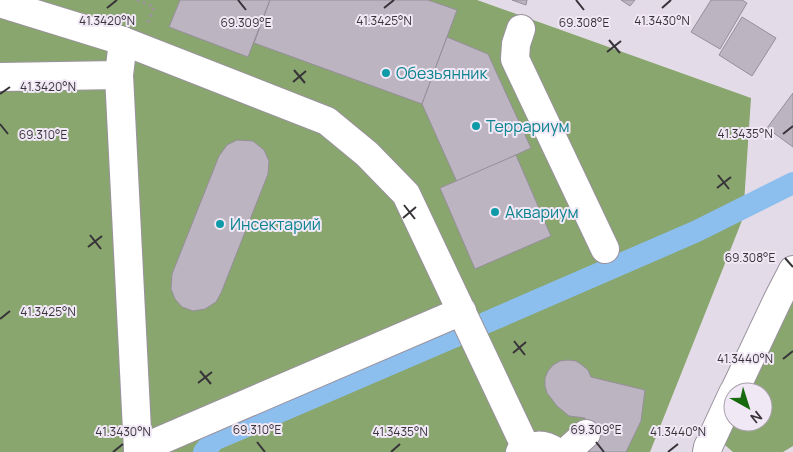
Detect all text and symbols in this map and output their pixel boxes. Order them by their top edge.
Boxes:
text: 41.3420°N [79,12,135,29]
text: 41.3425°N [356,12,412,29]
text: 41.3430°N [634,12,690,29]
text: 69.309°E [220,14,272,31]
text: 69.308°E [559,14,610,31]
place label: Обезьянник [396,62,488,84]
marker: Обезьянник [380,67,392,79]
text: 41.3420°N [20,78,76,95]
place label: Террариум [486,115,570,137]
marker: Террариум [470,120,482,132]
text: 41.3435°N [717,125,773,142]
text: 69.310°E [19,126,67,143]
place label: Аквариум [505,201,579,223]
marker: Аквариум [489,206,501,218]
place label: Инсектарий [230,213,321,235]
marker: Инсектарий [214,218,226,230]
text: 69.308°E [725,249,776,266]
text: 41.3425°N [20,303,76,320]
text: 41.3440°N [717,350,773,367]
north arrow [723,382,773,432]
text: N [747,407,766,428]
text: 69.310°E [233,421,281,438]
text: 69.309°E [570,421,622,438]
text: 41.3430°N [95,423,151,440]
text: 41.3435°N [372,423,428,440]
text: 41.3440°N [650,423,706,440]

